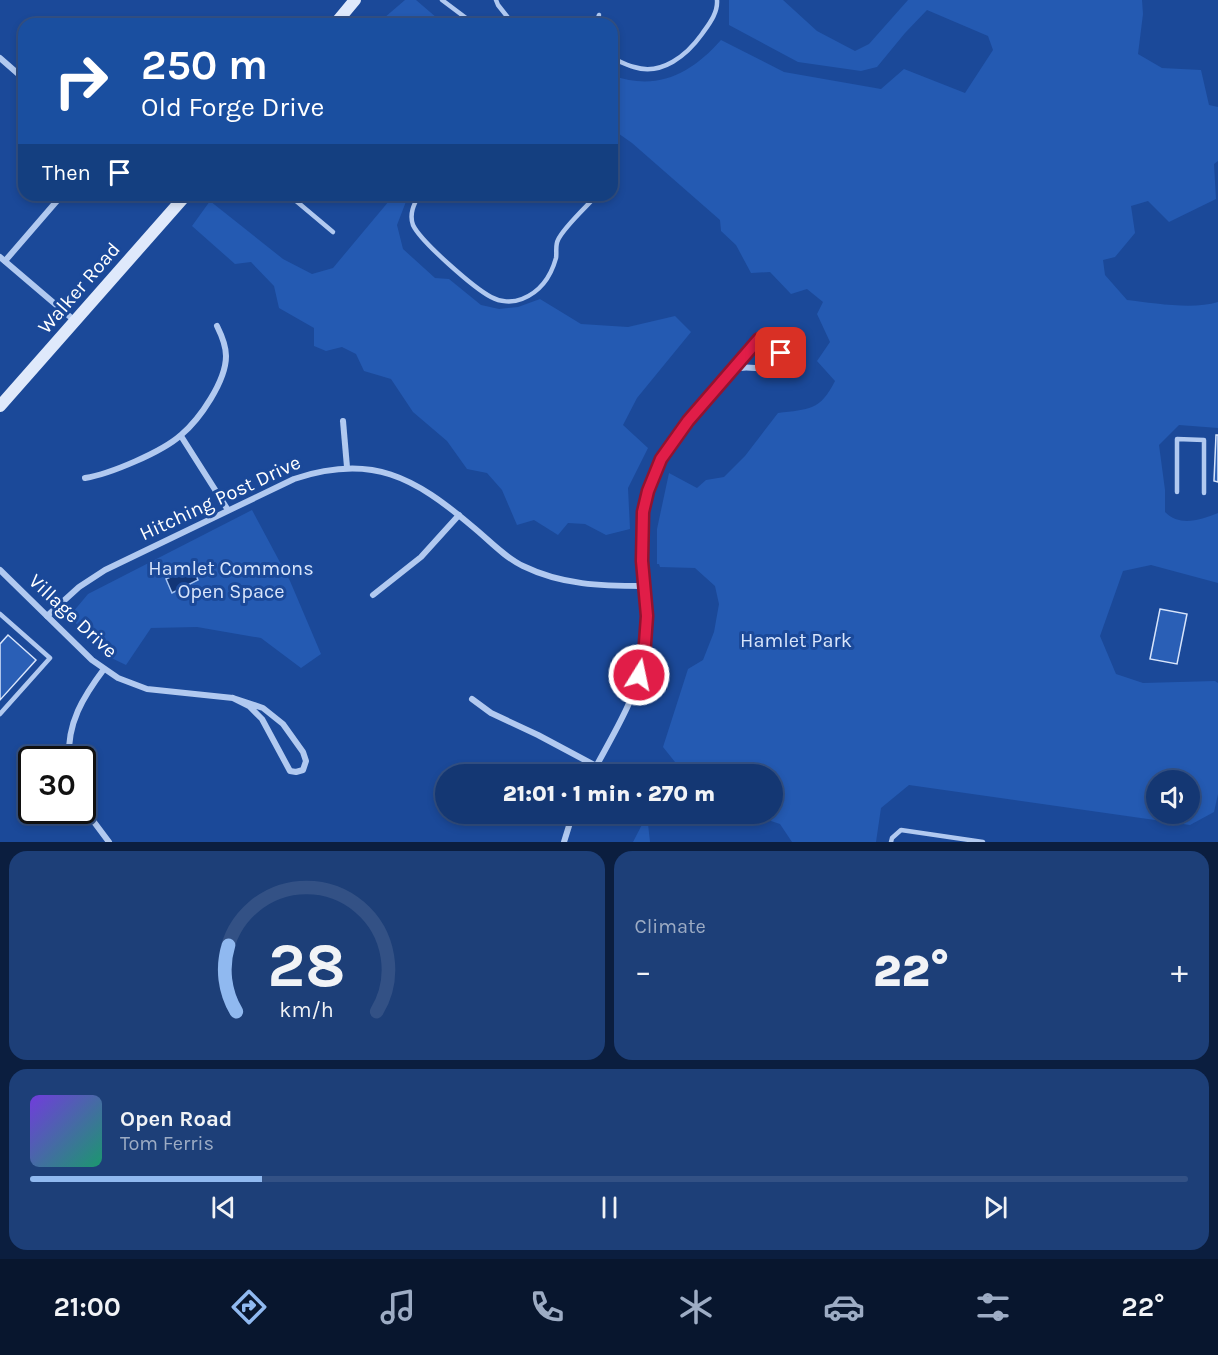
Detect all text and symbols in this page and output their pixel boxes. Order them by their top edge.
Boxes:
text: 250 m [141,40,268,90]
icon: right [42,42,120,120]
text: Old Forge Drive [141,91,324,123]
icon: arrive [103,156,136,189]
text: Then [42,160,91,186]
street label: Walker Road [33,238,125,338]
pin [755,327,806,378]
icon: arrive [764,336,797,369]
street label: Hitching Post Drive [136,451,304,545]
park label: Hamlet Commons Open Space [148,557,314,603]
street label: Village Drive [24,569,122,663]
park label: Hamlet Park [740,629,852,652]
position arrow [607,643,671,707]
speed limit sign: 30 [18,746,96,824]
map controls [1146,770,1200,824]
button: sound [1146,770,1200,824]
text: 21:01 · 1 min · 270 m [503,781,715,807]
text: Climate [635,915,706,938]
text: 28 [268,929,346,1002]
text: 22° [873,945,950,997]
text: − [635,952,652,990]
text: + [1171,952,1188,990]
text: km/h [280,998,334,1023]
text: Open Road [120,1106,232,1132]
text: Tom Ferris [120,1132,214,1155]
icon: previous [207,1191,240,1224]
icon: pause [593,1191,626,1224]
icon: next [979,1191,1012,1224]
icon: directions [228,1286,270,1328]
icon: music [377,1286,419,1328]
icon: phone [526,1286,568,1328]
icon: climate [675,1286,717,1328]
icon: car [823,1286,865,1328]
icon: filters [972,1286,1014,1328]
text: 21:00 [53,1291,121,1323]
text: 22° [1121,1291,1164,1323]

